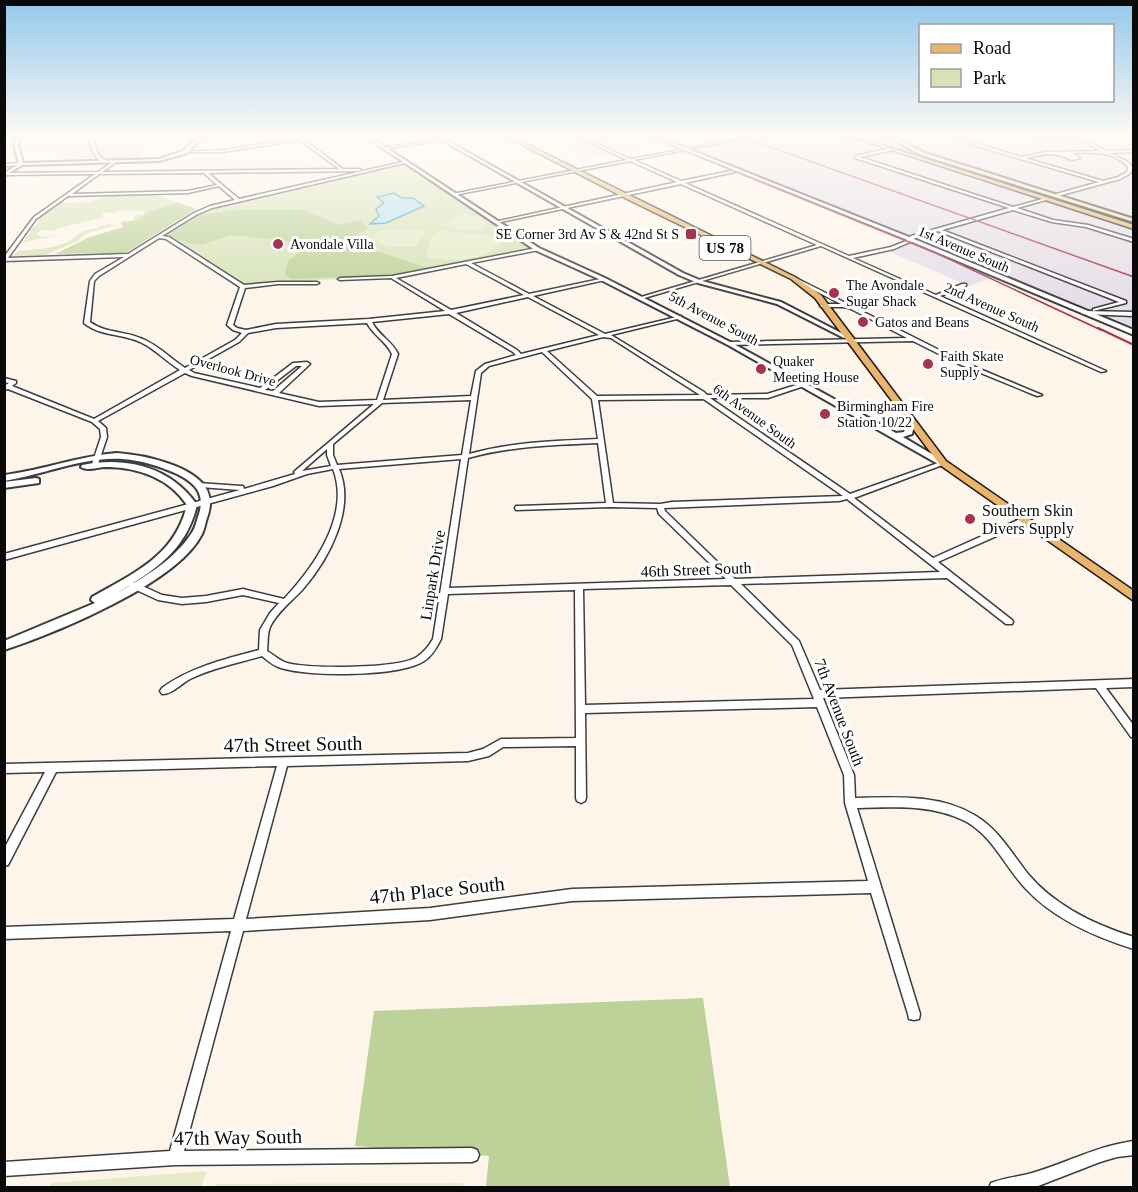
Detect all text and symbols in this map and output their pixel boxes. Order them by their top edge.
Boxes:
legend [919,24,1114,102]
text: Road [973,38,1011,58]
text: Park [973,68,1006,88]
street label: 1st Avenue South [916,223,1012,275]
place label: SE Corner 3rd Av S & 42nd St S [496,227,679,242]
marker: SE Corner 3rd Av S & 42nd St S [684,227,698,241]
road number: US 78 [700,236,750,260]
marker: Avondale Villa [271,237,285,251]
place label: Avondale Villa [290,237,375,252]
place label: The Avondale Sugar Shack [846,278,924,309]
street label: 2nd Avenue South [942,280,1042,335]
marker: The Avondale Sugar Shack [827,286,841,300]
street label: 5th Avenue South [666,289,761,348]
marker: Gatos and Beans [856,315,870,329]
place label: Gatos and Beans [875,315,969,330]
place label: Faith Skate Supply [940,349,1003,380]
street label: Overlook Drive [188,352,277,389]
place label: Quaker Meeting House [773,354,859,385]
marker: Faith Skate Supply [921,357,935,371]
marker: Quaker Meeting House [754,362,768,376]
street label: 6th Avenue South [710,381,799,452]
place label: Birmingham Fire Station 10/22 [837,399,934,430]
marker: Birmingham Fire Station 10/22 [818,407,832,421]
place label: Southern Skin Divers Supply [982,502,1074,538]
marker: Southern Skin Divers Supply [963,512,977,526]
street label: Linpark Drive [417,529,449,622]
street label: 46th Street South [640,559,752,580]
street label: 7th Avenue South [811,656,868,768]
street label: 47th Street South [223,732,363,756]
street label: 47th Place South [368,872,506,908]
street label: 47th Way South [174,1125,302,1150]

